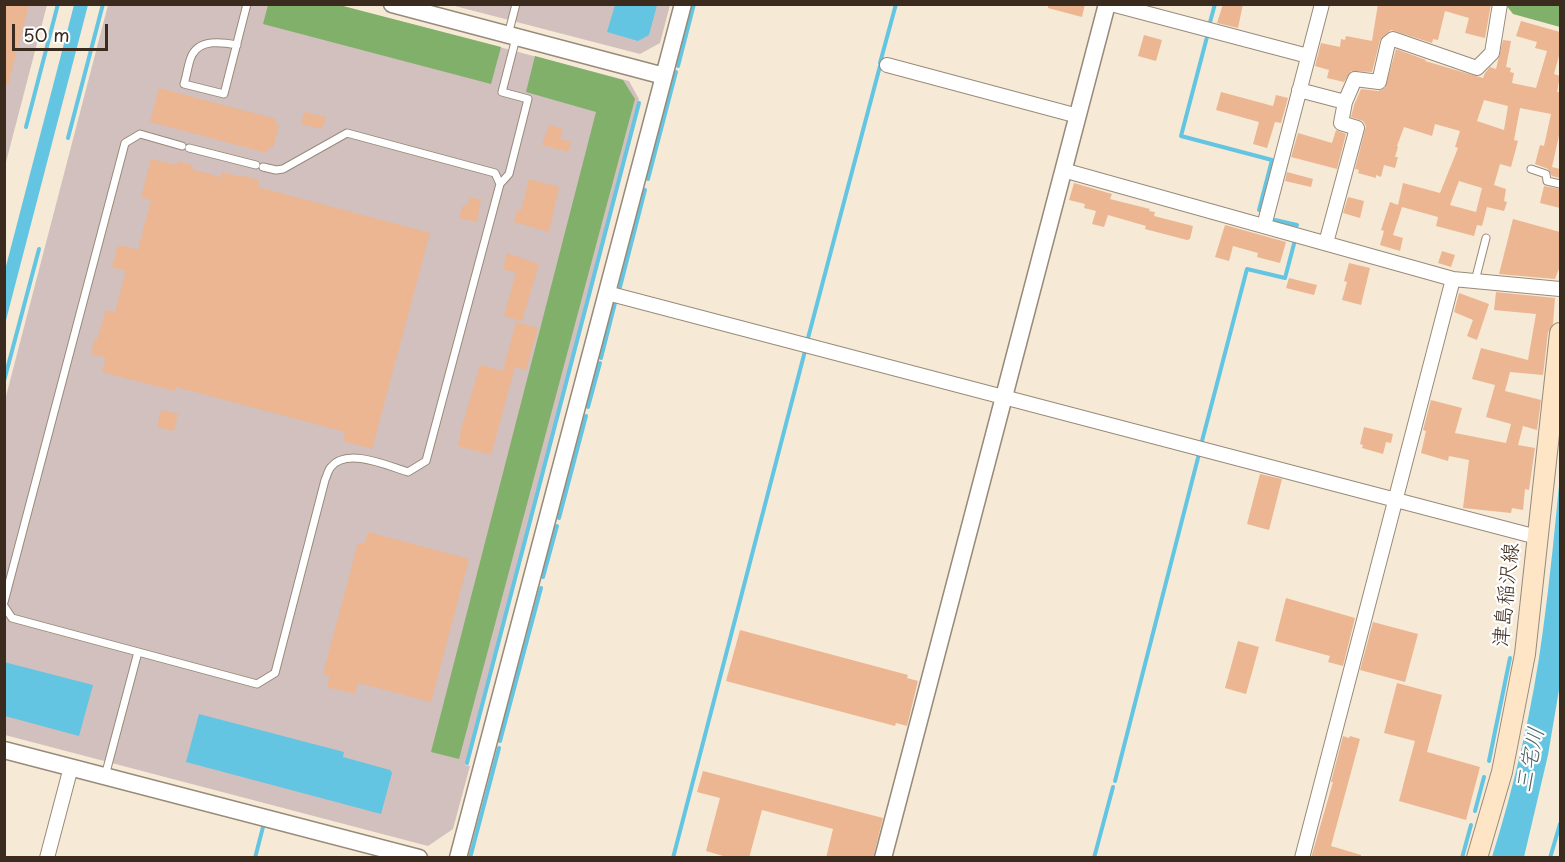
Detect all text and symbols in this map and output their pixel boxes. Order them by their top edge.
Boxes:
scale bar [15,12,111,50]
text: 50 m [23,21,70,48]
street label: 津島稲沢線 [1489,541,1525,649]
water label: 三宅川 [1511,725,1551,795]

